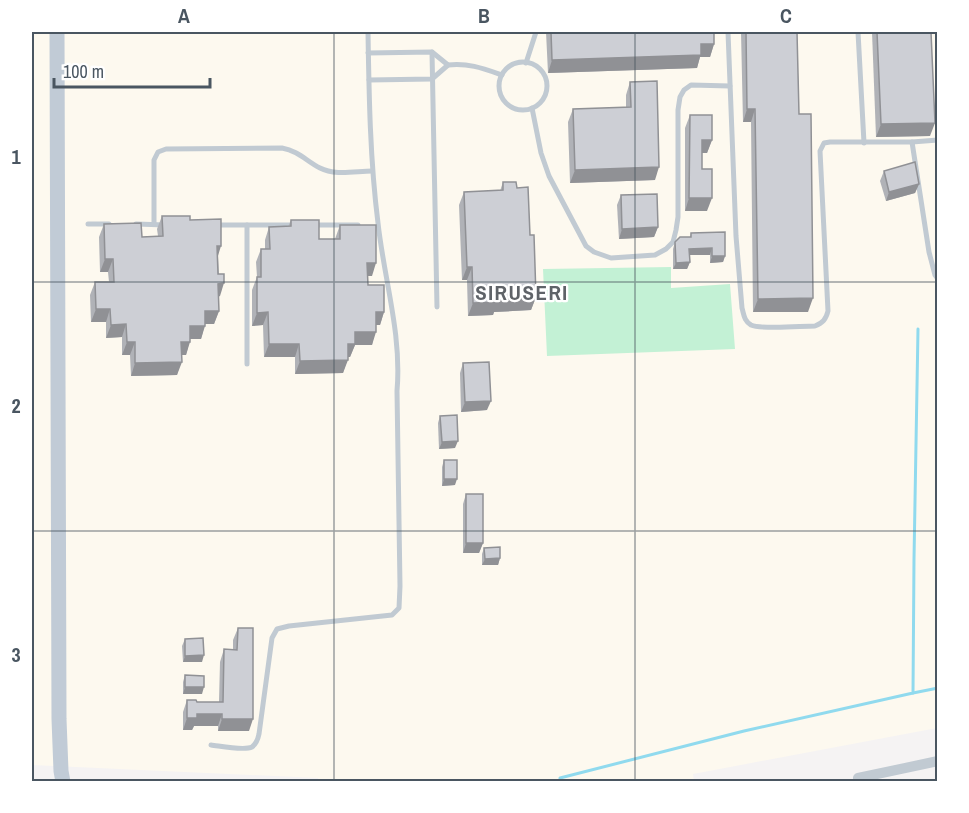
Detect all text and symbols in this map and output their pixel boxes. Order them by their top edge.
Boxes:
text: A [178,2,190,29]
text: B [478,2,490,29]
text: C [780,2,792,29]
scale bar [54,51,210,89]
text: 100 m [63,59,104,84]
text: 1 [11,143,21,170]
district label: SIRUSERI [475,278,569,307]
text: 2 [11,392,21,419]
text: 3 [11,641,21,668]

